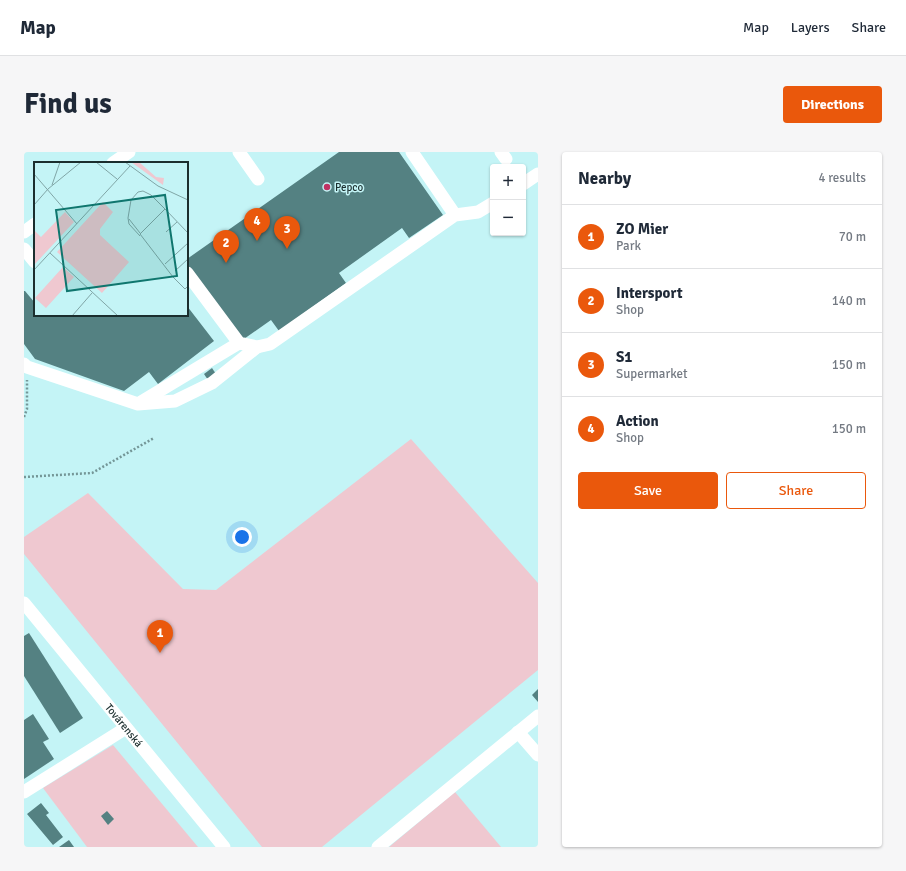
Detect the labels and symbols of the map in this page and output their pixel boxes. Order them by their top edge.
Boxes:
inset map [34,162,188,316]
place label: Pepco [335,181,363,194]
marker: Pepco [322,182,332,192]
pin: 4 [244,208,270,241]
pin: 3 [274,216,300,249]
pin: 2 [213,230,239,263]
your location [232,527,252,547]
pin: 1 [147,620,173,653]
street label: Továrenská [103,701,146,750]

